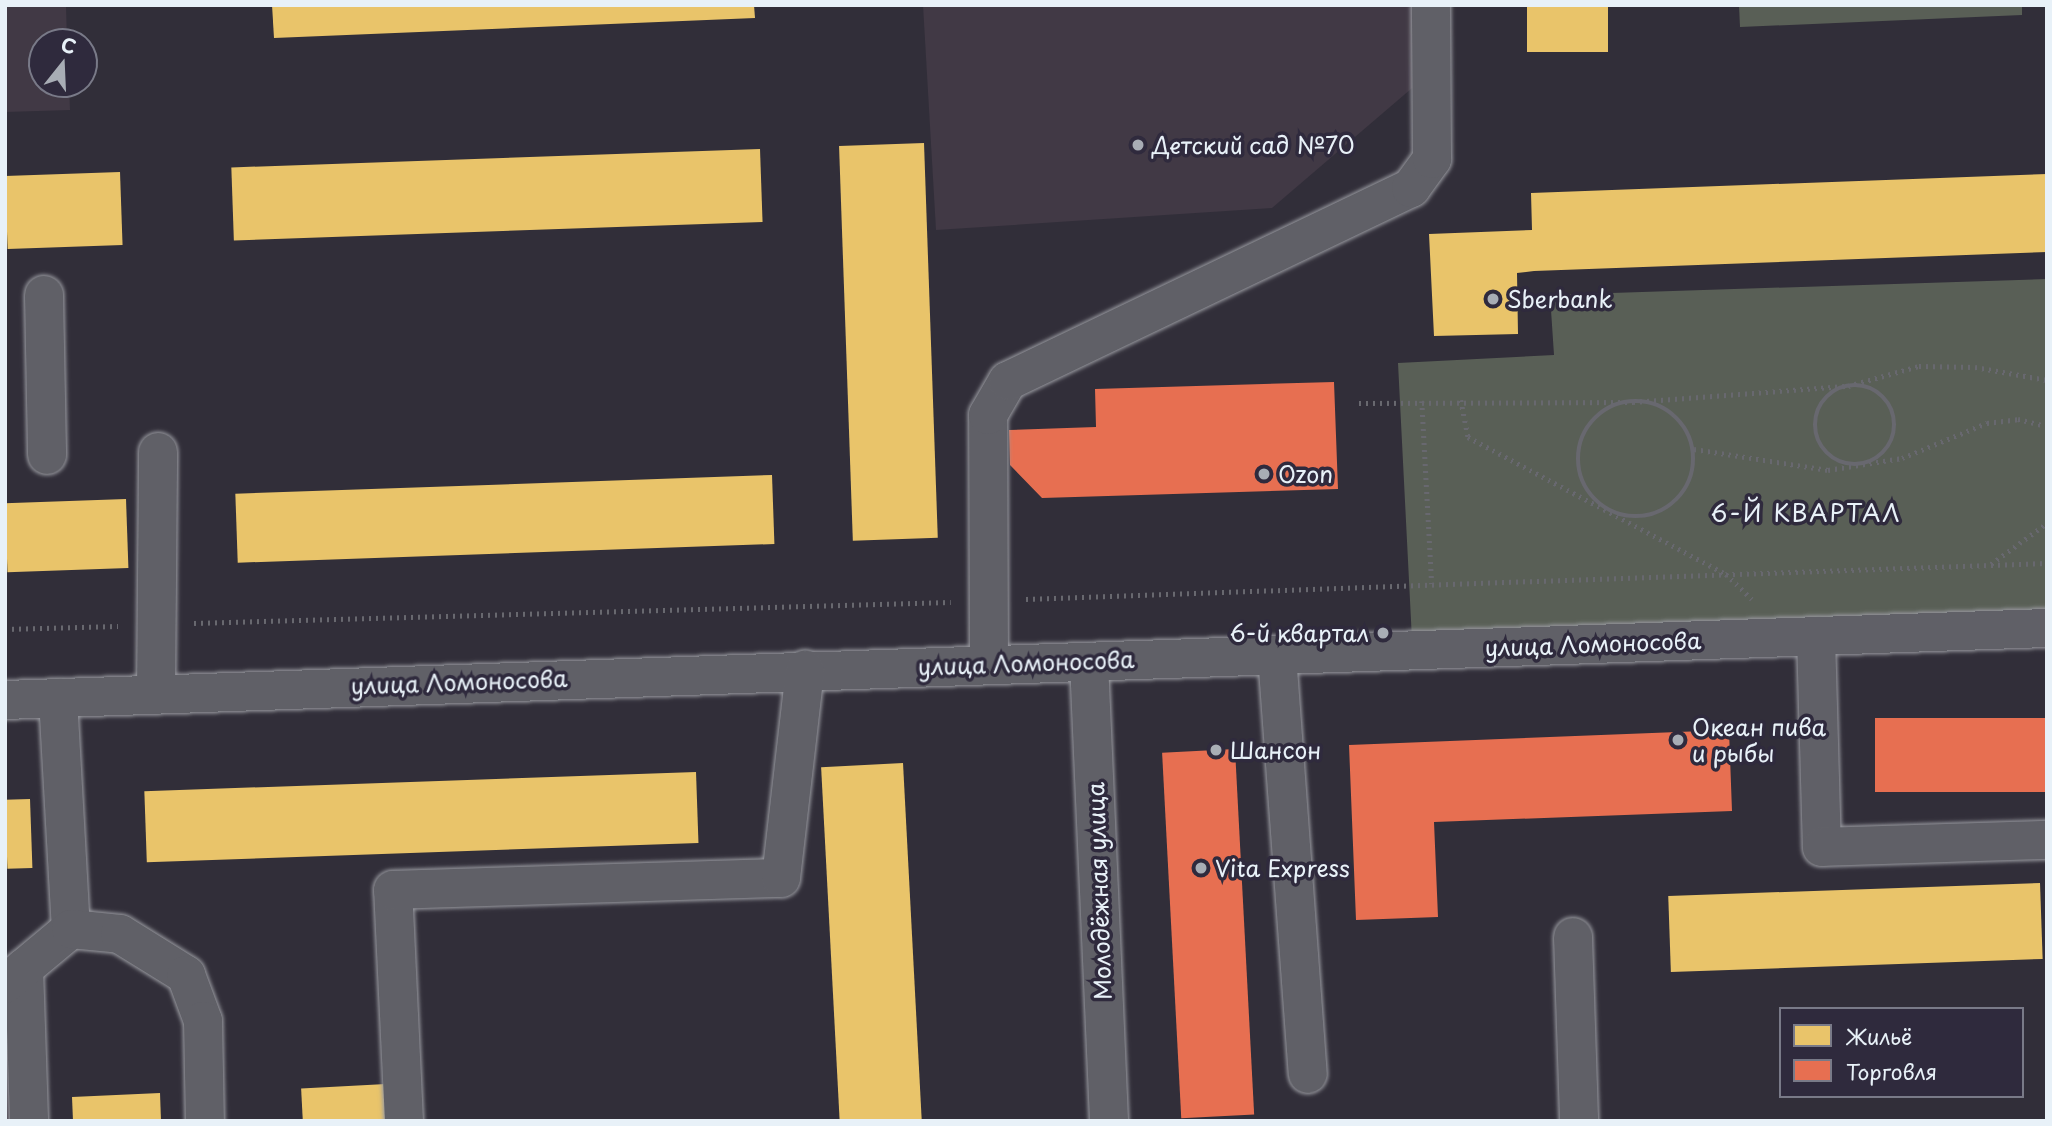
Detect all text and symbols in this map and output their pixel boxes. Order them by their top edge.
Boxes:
north arrow [28,28,98,98]
text: С [58,29,80,60]
place label: Детский сад №70 [1152,131,1356,159]
marker: Детский сад №70 [1130,137,1146,153]
place label: Sberbank [1507,285,1612,313]
marker: Sberbank [1485,291,1501,307]
place label: Ozon [1278,460,1333,488]
marker: Ozon [1256,466,1272,482]
district label: 6-Й КВАРТАЛ [1711,499,1901,527]
place label: 6-й квартал [1229,619,1369,647]
marker: 6-й квартал [1375,625,1391,641]
street label: улица Ломоносова [1484,626,1702,662]
street label: улица Ломоносова [917,645,1135,681]
street label: улица Ломоносова [350,664,568,700]
place label: Океан пива и рыбы [1692,713,1826,767]
marker: Океан пива и рыбы [1670,732,1686,748]
place label: Шансон [1230,736,1321,764]
marker: Шансон [1208,742,1224,758]
street label: Молодёжная улица [1081,781,1117,1001]
place label: Vita Express [1215,854,1352,882]
marker: Vita Express [1193,860,1209,876]
legend [1779,1007,2024,1098]
text: Жильё [1846,1020,1912,1052]
text: Торговля [1846,1055,1937,1087]

